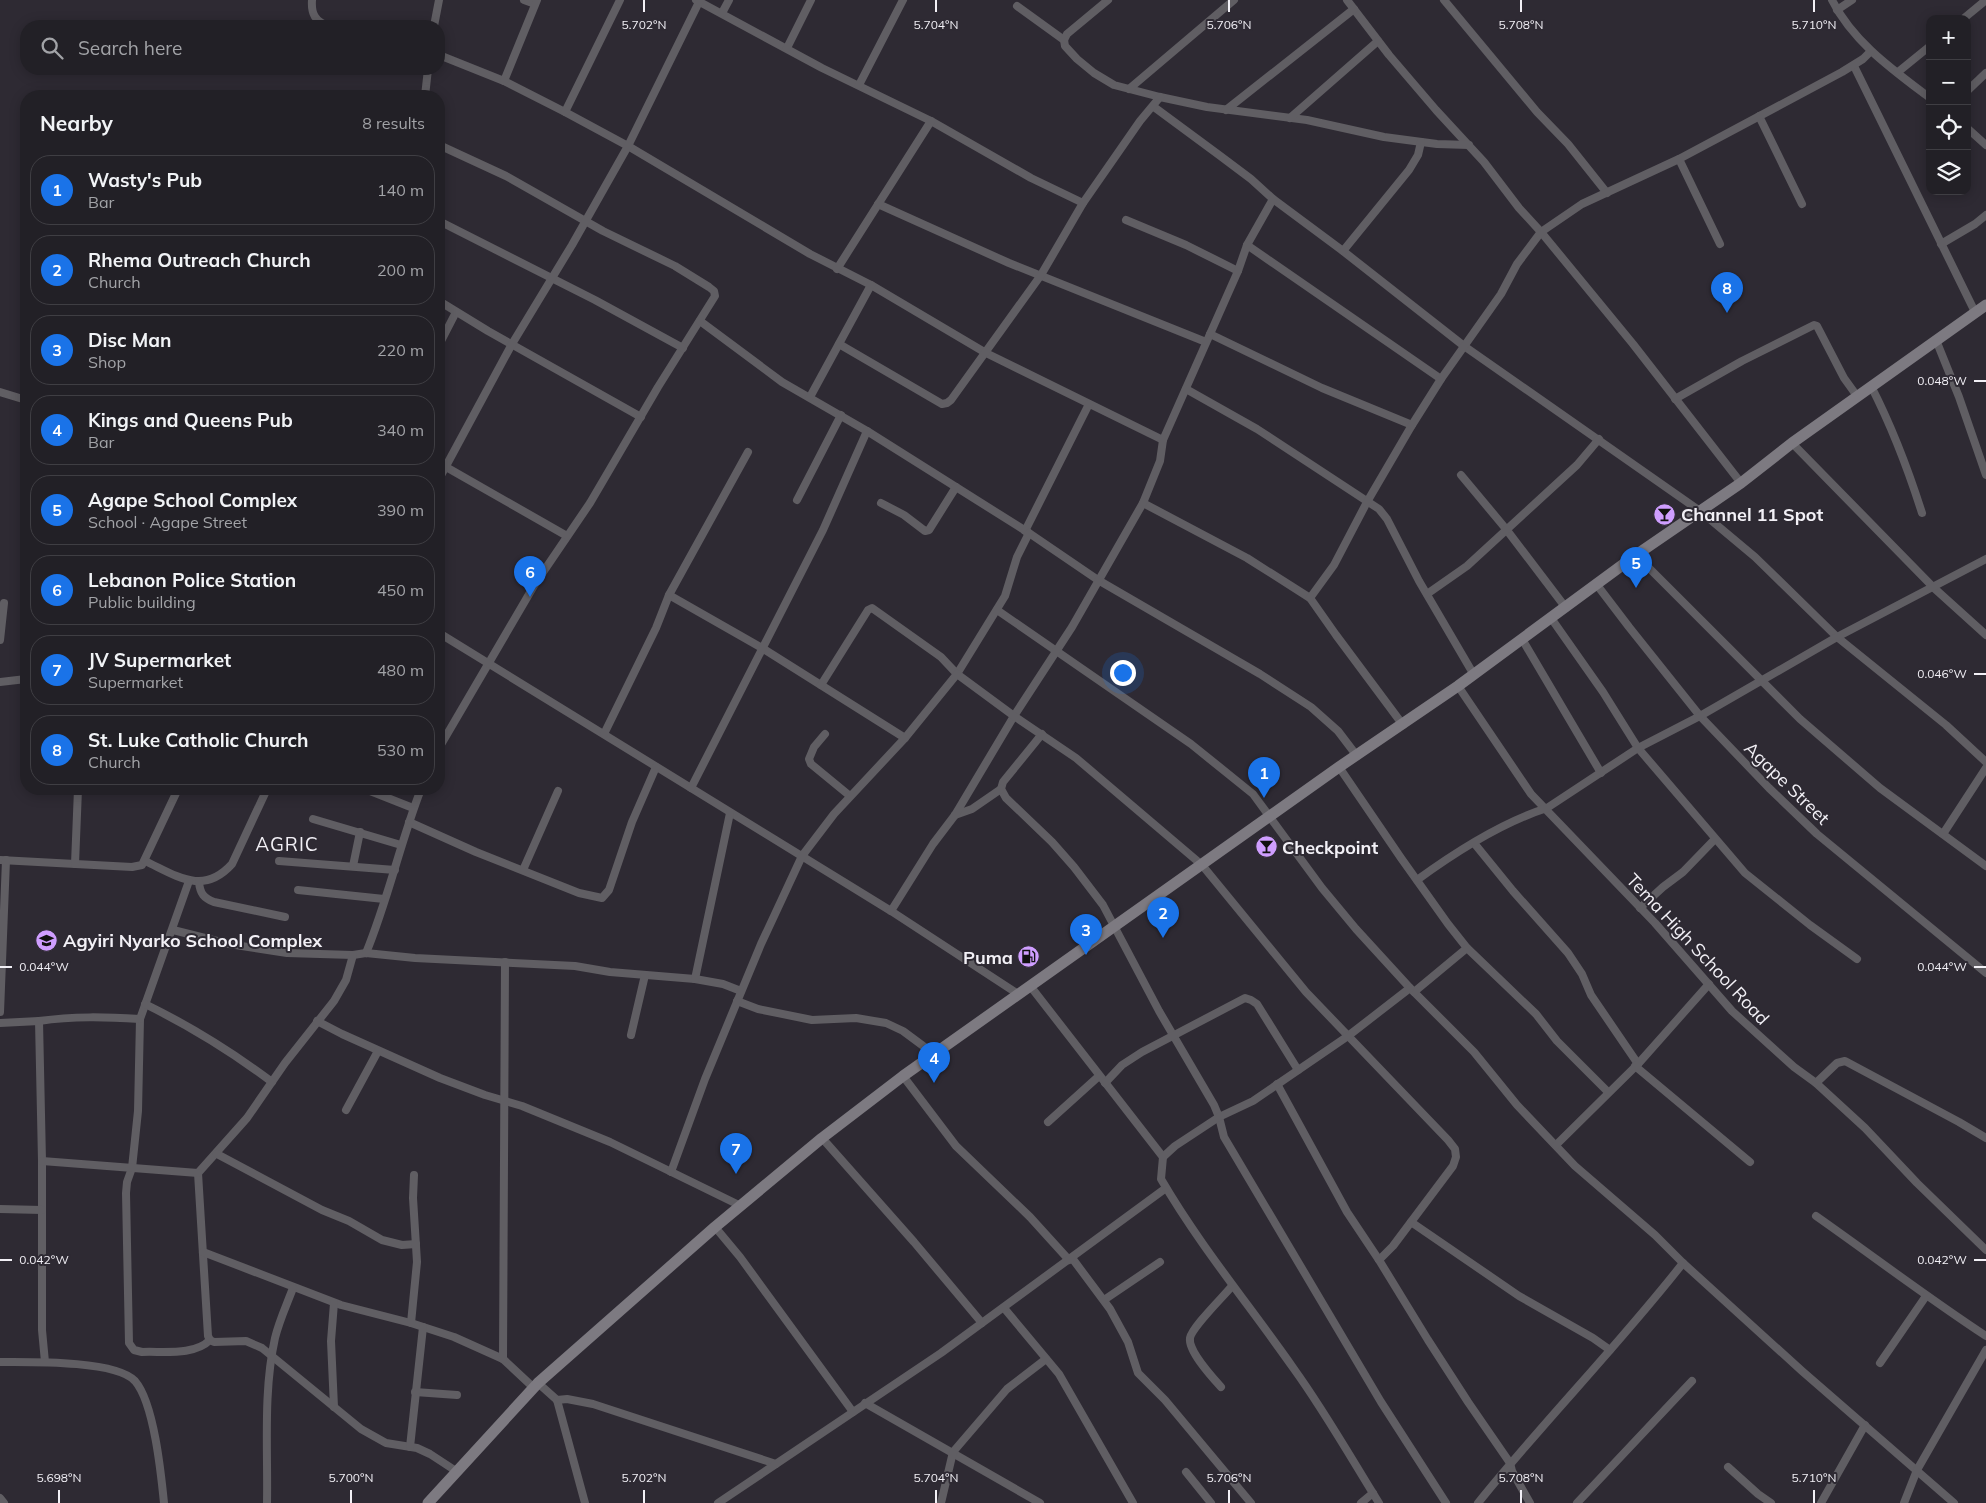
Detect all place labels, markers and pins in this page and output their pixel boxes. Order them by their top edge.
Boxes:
pin: 8 [1711,272,1743,313]
bar icon: Channel 11 Spot [1653,502,1677,526]
place label: Channel 11 Spot [1681,503,1823,526]
pin: 5 [1620,547,1652,588]
pin: 6 [514,556,546,597]
pin: 1 [1248,757,1280,798]
bar icon: Checkpoint [1254,835,1278,859]
place label: Checkpoint [1282,836,1378,859]
pin: 2 [1147,897,1179,938]
pin: 3 [1070,914,1102,955]
school or university icon: Agyiri Nyarko School Complex [35,928,59,952]
place label: Agyiri Nyarko School Complex [63,929,323,952]
fuel station icon: Puma [1017,945,1041,969]
place label: Puma [963,946,1013,969]
pin: 4 [918,1042,950,1083]
pin: 7 [720,1133,752,1174]

